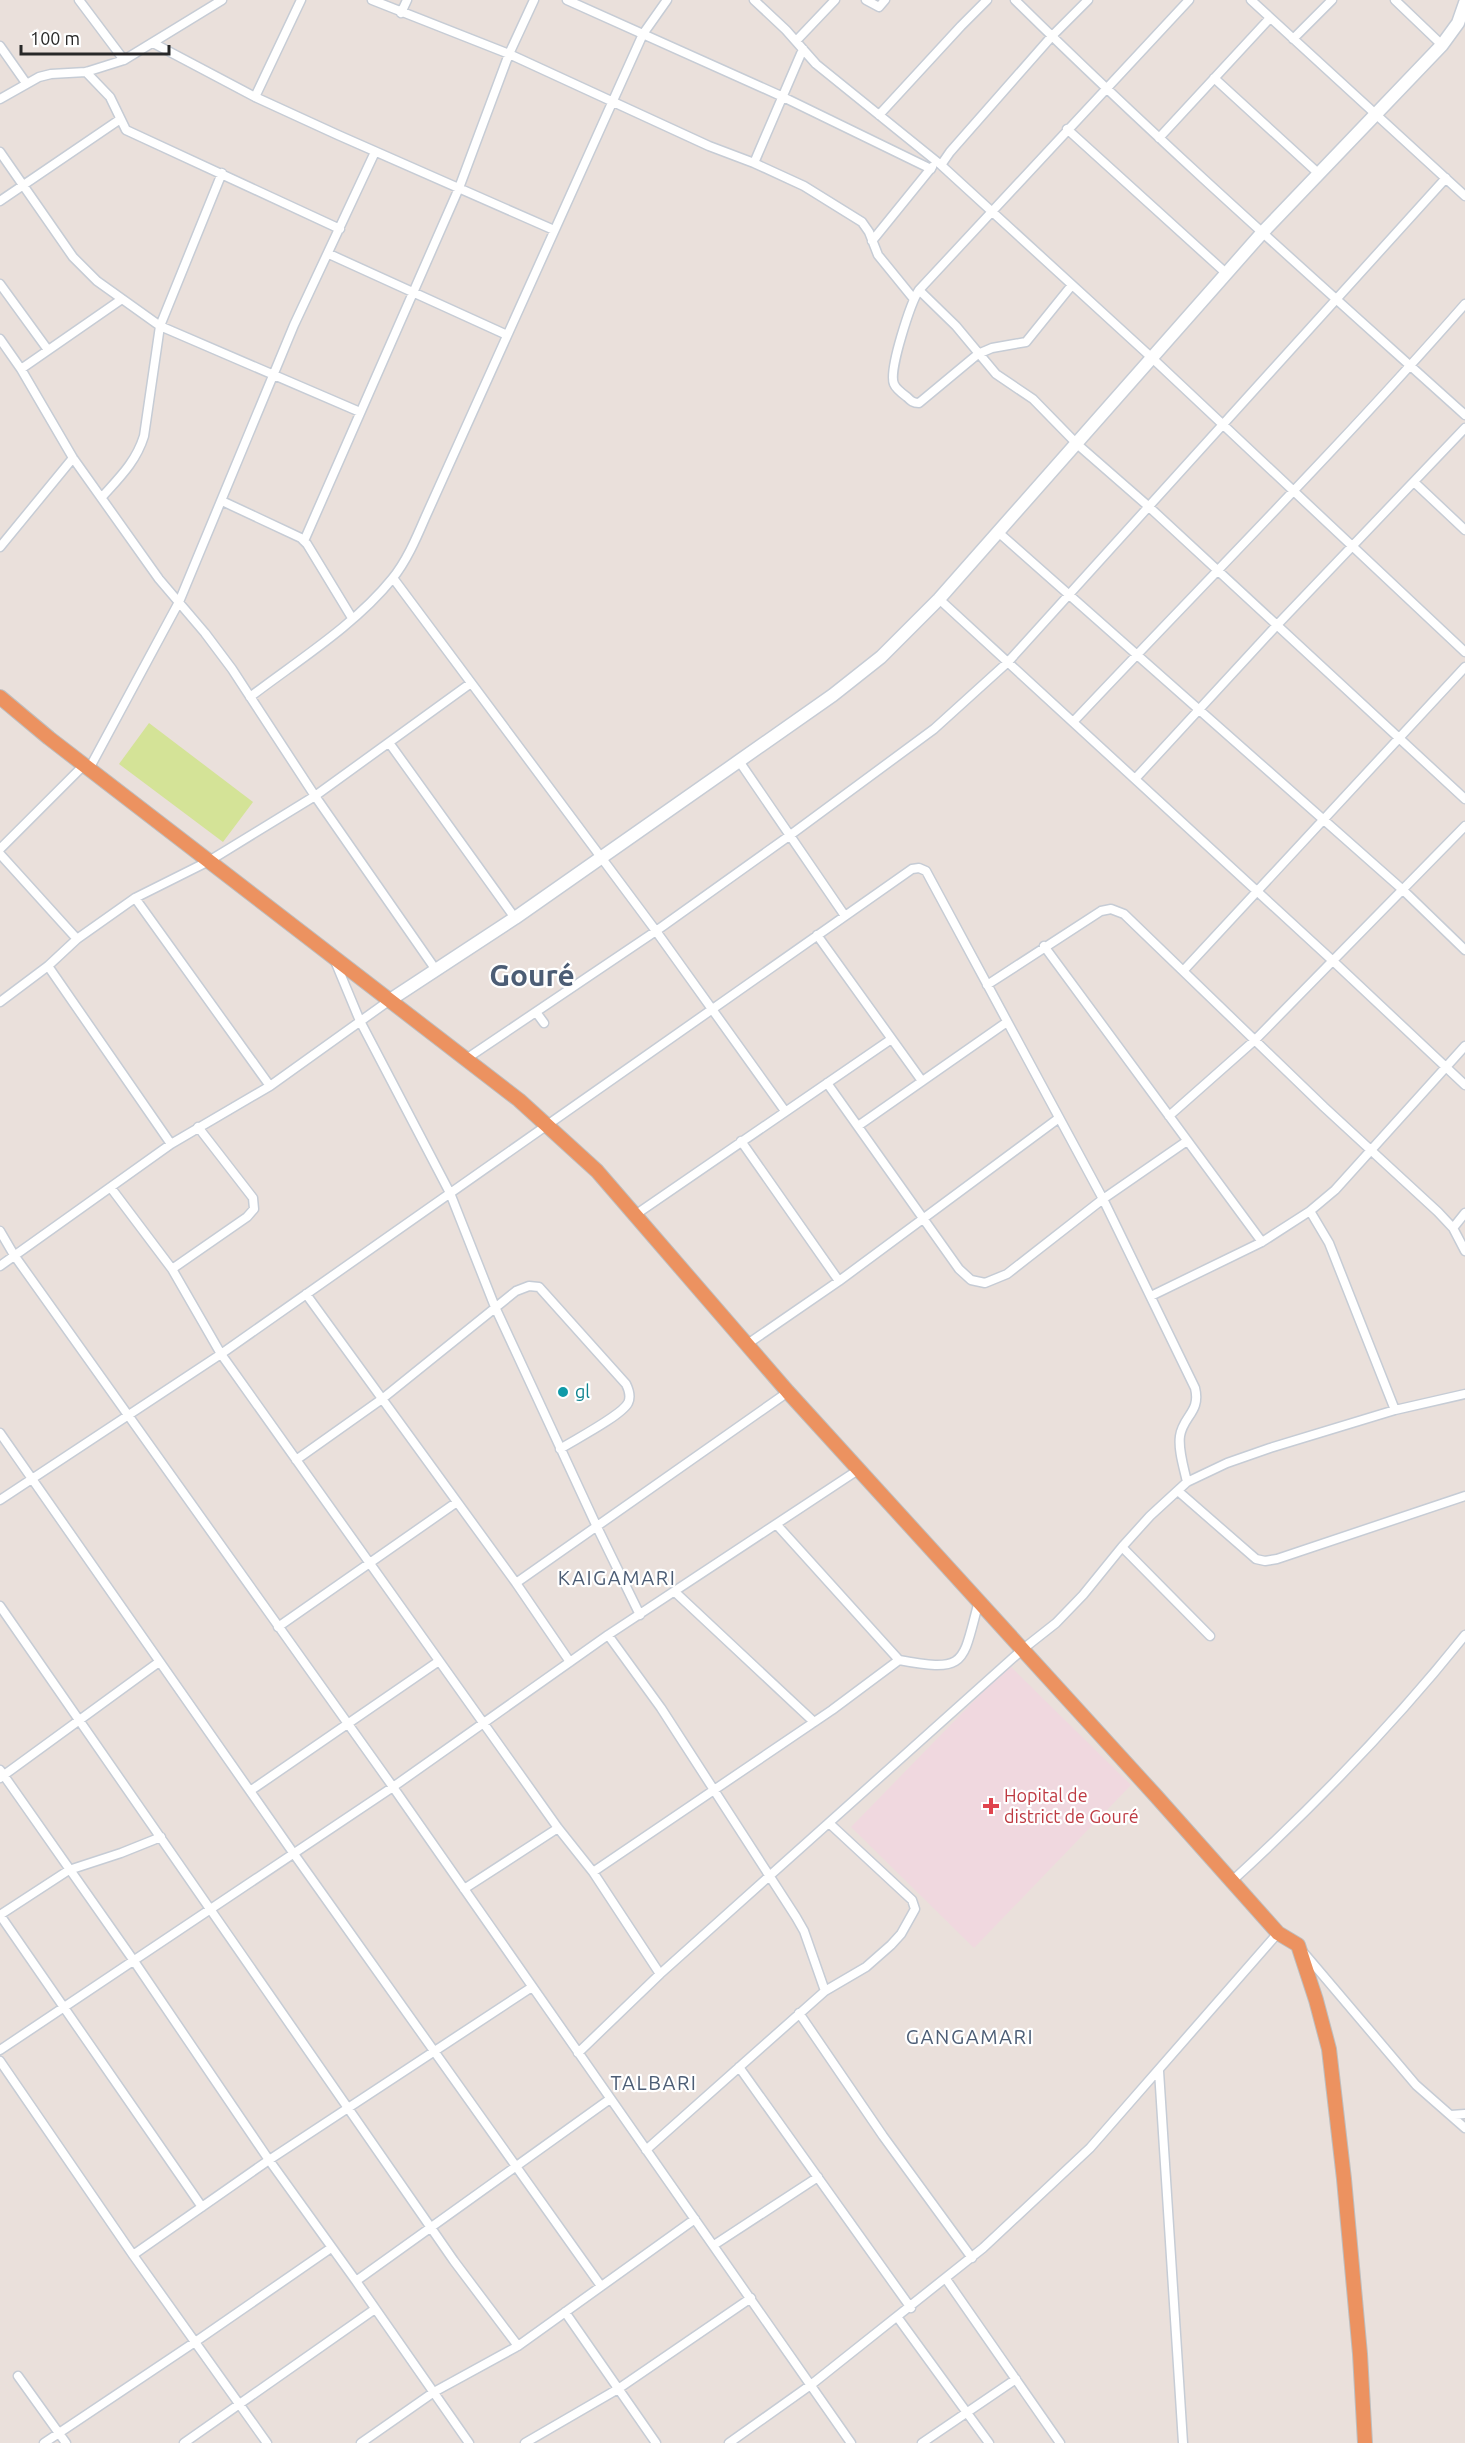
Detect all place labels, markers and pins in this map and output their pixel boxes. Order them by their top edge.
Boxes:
place label: gl [575,1381,590,1401]
marker: gl [556,1385,570,1399]
place label: Hopital de district de Gouré [1004,1785,1139,1826]
marker: Hopital de district de Gouré [982,1797,1000,1815]

